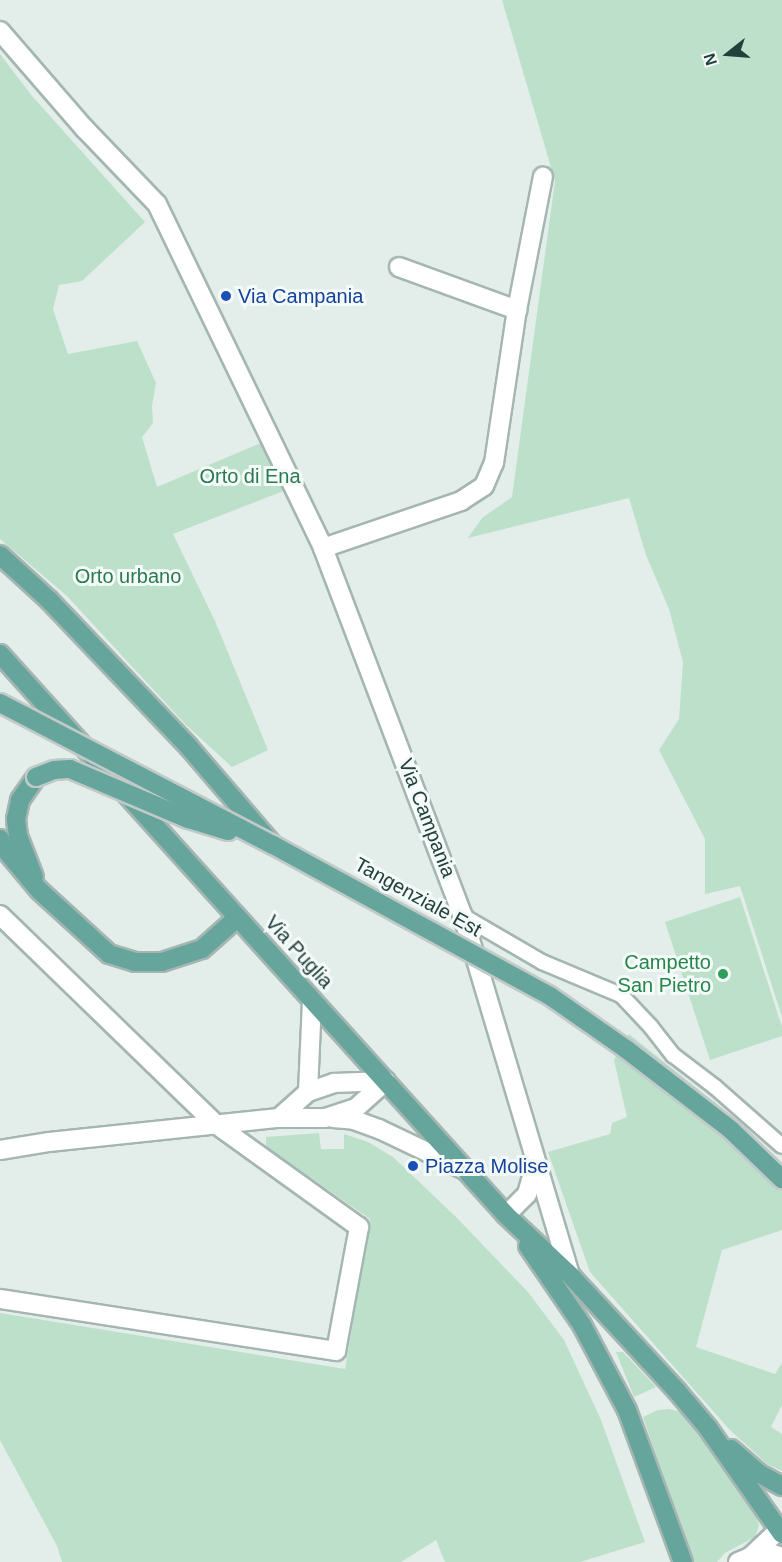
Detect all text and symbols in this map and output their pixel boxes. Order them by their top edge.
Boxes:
north arrow [698,24,758,84]
text: N [700,51,720,67]
place label: Via Campania [238,284,363,308]
marker: Via Campania [219,289,233,303]
park label: Orto di Ena [199,464,301,488]
park label: Orto urbano [75,564,181,588]
street label: Via Campania [393,755,461,881]
street label: Tangenziale Est [350,852,486,942]
street label: Via Puglia [260,911,338,993]
place label: Campetto San Pietro [618,951,711,998]
marker: Campetto San Pietro [716,967,730,981]
place label: Piazza Molise [425,1154,548,1178]
marker: Piazza Molise [406,1159,420,1173]

